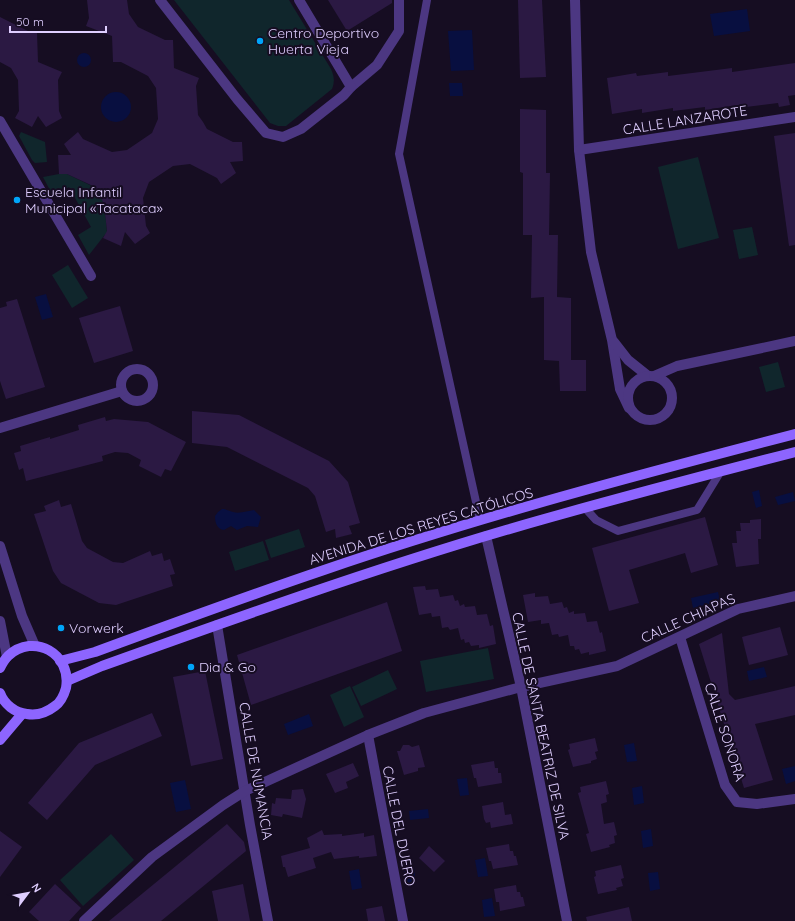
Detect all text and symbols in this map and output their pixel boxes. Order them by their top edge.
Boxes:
scale bar [10,8,106,34]
text: 50 m [16,14,44,29]
place label: Centro Deportivo Huerta Vieja [268,24,379,58]
marker: Centro Deportivo Huerta Vieja [255,36,265,46]
street label: CALLE LANZAROTE [621,101,749,139]
place label: Escuela Infantil Municipal «Tacataca» [25,183,163,217]
marker: Escuela Infantil Municipal «Tacataca» [12,195,22,205]
street label: AVENIDA DE LOS REYES CATÓLICOS [307,483,535,569]
street label: CALLE CHIAPAS [638,589,738,647]
street label: CALLE DE SANTA BEATRIZ DE SILVA [508,611,574,841]
place label: Vorwerk [69,619,124,637]
marker: Vorwerk [56,623,66,633]
place label: Dia & Go [199,658,256,676]
marker: Dia & Go [186,662,196,672]
street label: CALLE SONORA [701,680,749,784]
street label: CALLE DE NUMANCIA [235,701,277,841]
street label: CALLE DEL DUERO [379,764,420,888]
north arrow [8,873,48,913]
text: N [28,881,45,895]

